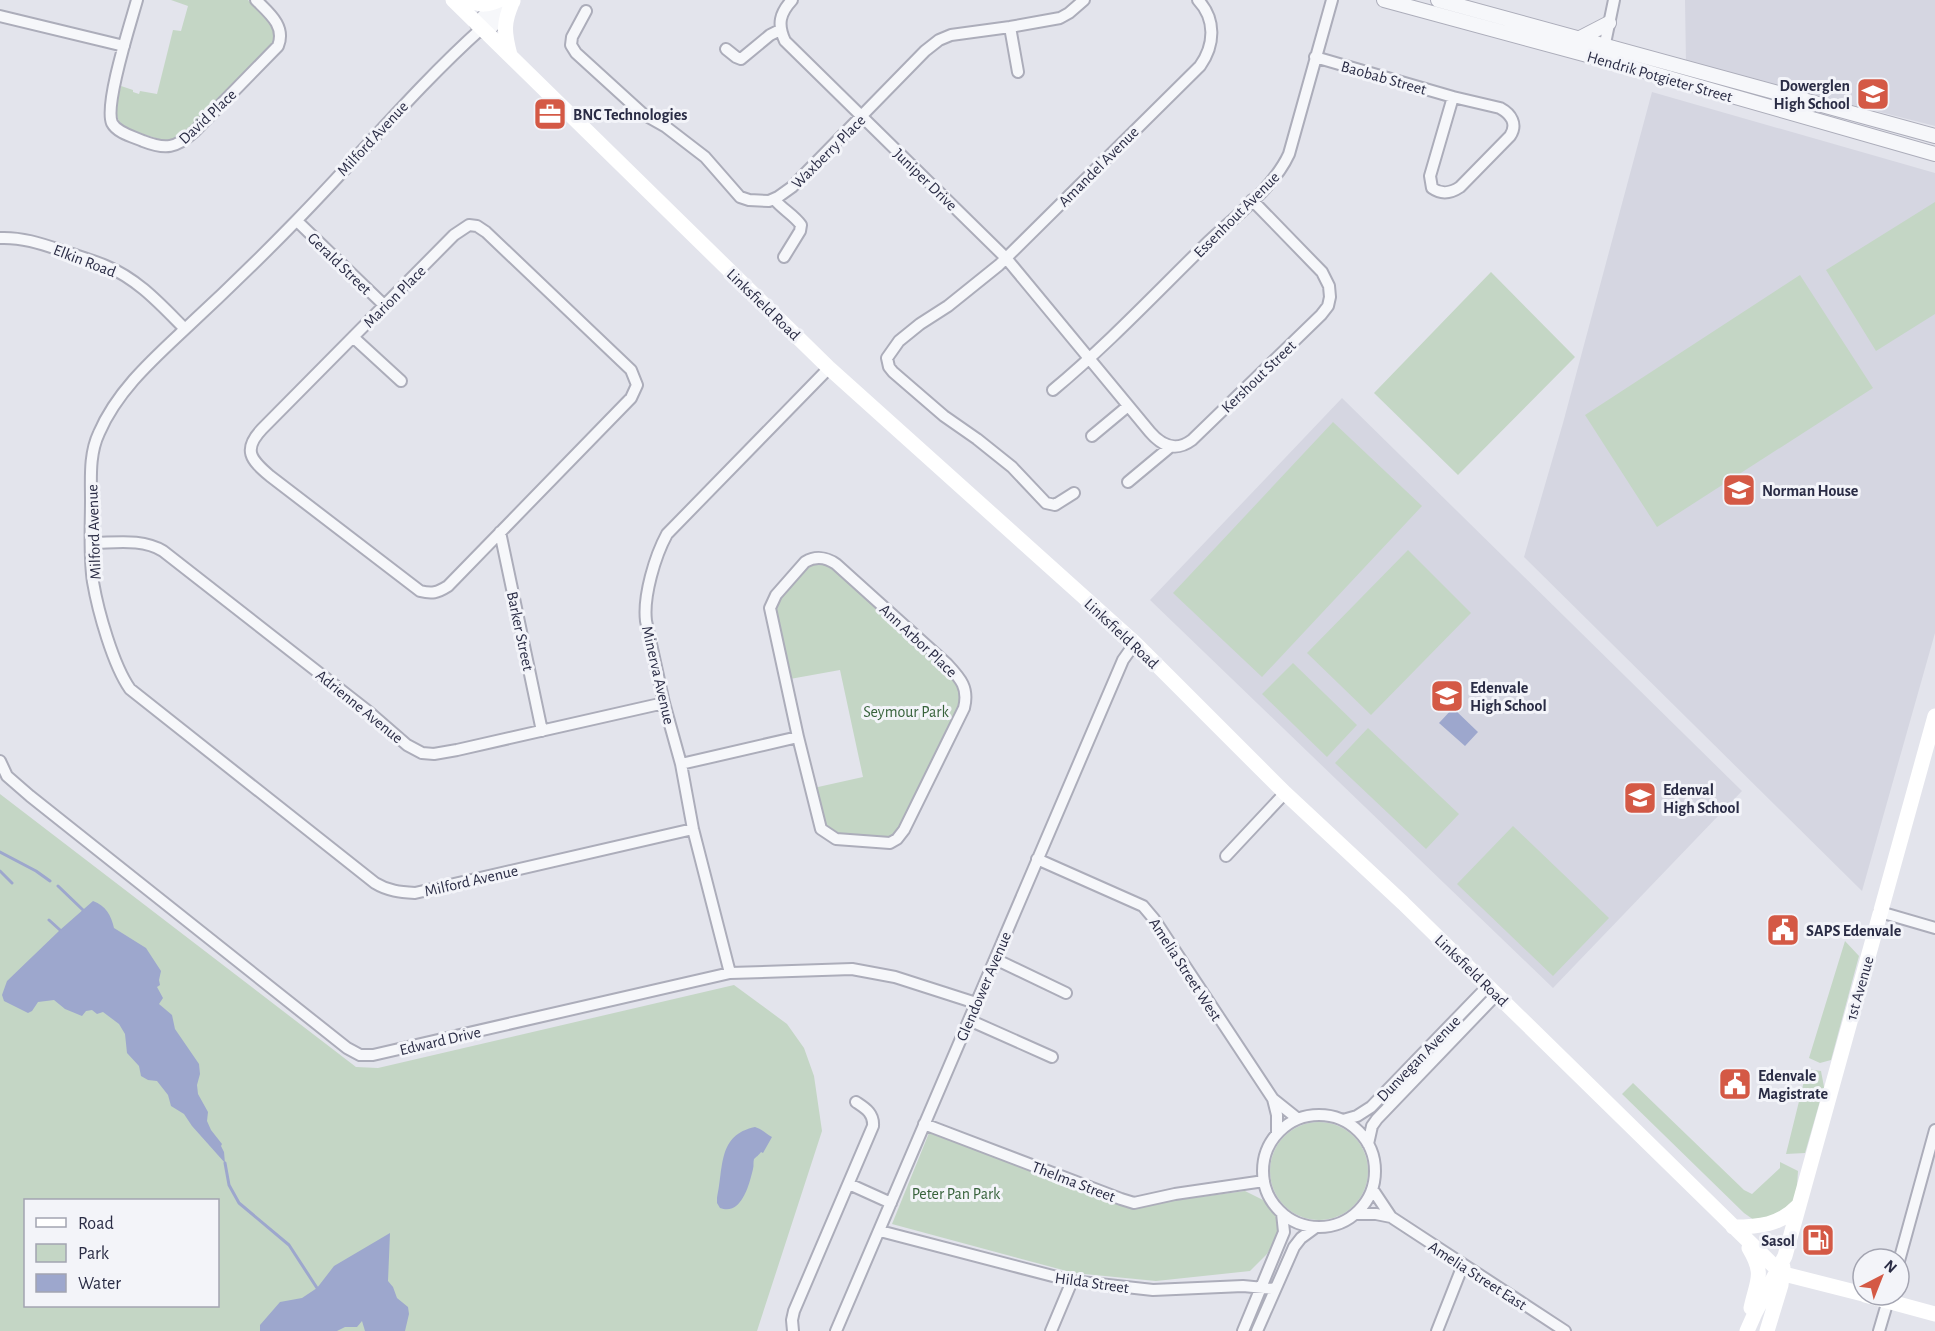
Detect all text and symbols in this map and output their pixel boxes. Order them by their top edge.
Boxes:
street label: Hendrik Potgieter Street [1585,49,1734,105]
street label: Baobab Street [1339,58,1428,98]
school or university icon: Dowerglen High School [1855,76,1891,112]
place label: Dowerglen High School [1773,78,1850,112]
street label: David Place [176,86,240,147]
office icon: BNC Technologies [532,96,568,132]
street label: Milford Avenue [334,98,411,179]
place label: BNC Technologies [573,107,687,123]
street label: Waxberry Place [789,112,869,192]
street label: Amandel Avenue [1055,123,1142,210]
street label: Juniper Drive [890,146,960,214]
street label: Essenhout Avenue [1191,169,1283,261]
street label: Gerald Street [304,230,374,298]
street label: Elkin Road [51,242,118,280]
street label: Marion Place [361,263,429,331]
street label: Linksfield Road [724,266,803,343]
street label: Kershout Street [1218,337,1299,416]
school or university icon: Norman House [1721,472,1757,508]
place label: Norman House [1762,483,1859,499]
street label: Milford Avenue [84,484,104,580]
street label: Barker Street [504,590,536,672]
street label: Linksfield Road [1081,595,1162,672]
street label: Ann Arbor Place [877,601,960,680]
street label: Minerva Avenue [639,624,677,726]
street label: Adrienne Avenue [313,667,406,747]
school or university icon: Edenvale High School [1429,678,1465,714]
place label: Edenvale High School [1470,680,1547,714]
park label: Seymour Park [863,704,949,721]
school or university icon: Edenval High School [1622,780,1658,816]
place label: Edenval High School [1663,782,1740,816]
street label: Milford Avenue [423,862,520,900]
public building icon: SAPS Edenvale [1765,912,1801,948]
street label: Amelia Street West [1146,915,1224,1024]
place label: SAPS Edenvale [1806,923,1902,939]
street label: Glendower Avenue [954,929,1014,1044]
street label: Linksfield Road [1432,932,1511,1009]
street label: 1st Avenue [1843,954,1877,1022]
street label: Dunvegan Avenue [1374,1013,1464,1105]
street label: Edward Drive [398,1024,482,1058]
public building icon: Edenvale Magistrate [1717,1066,1753,1102]
place label: Edenvale Magistrate [1758,1068,1828,1102]
street label: Thelma Street [1030,1159,1118,1205]
park label: Peter Pan Park [912,1186,1001,1202]
legend [24,1199,219,1307]
text: Road [78,1215,114,1233]
fuel station icon: Sasol [1800,1222,1836,1258]
place label: Sasol [1761,1233,1795,1249]
street label: Amelia Street East [1426,1238,1529,1313]
text: Park [78,1245,110,1263]
north arrow [1851,1247,1911,1307]
text: N [1881,1257,1900,1276]
street label: Hilda Street [1054,1270,1130,1296]
text: Water [78,1275,121,1293]

